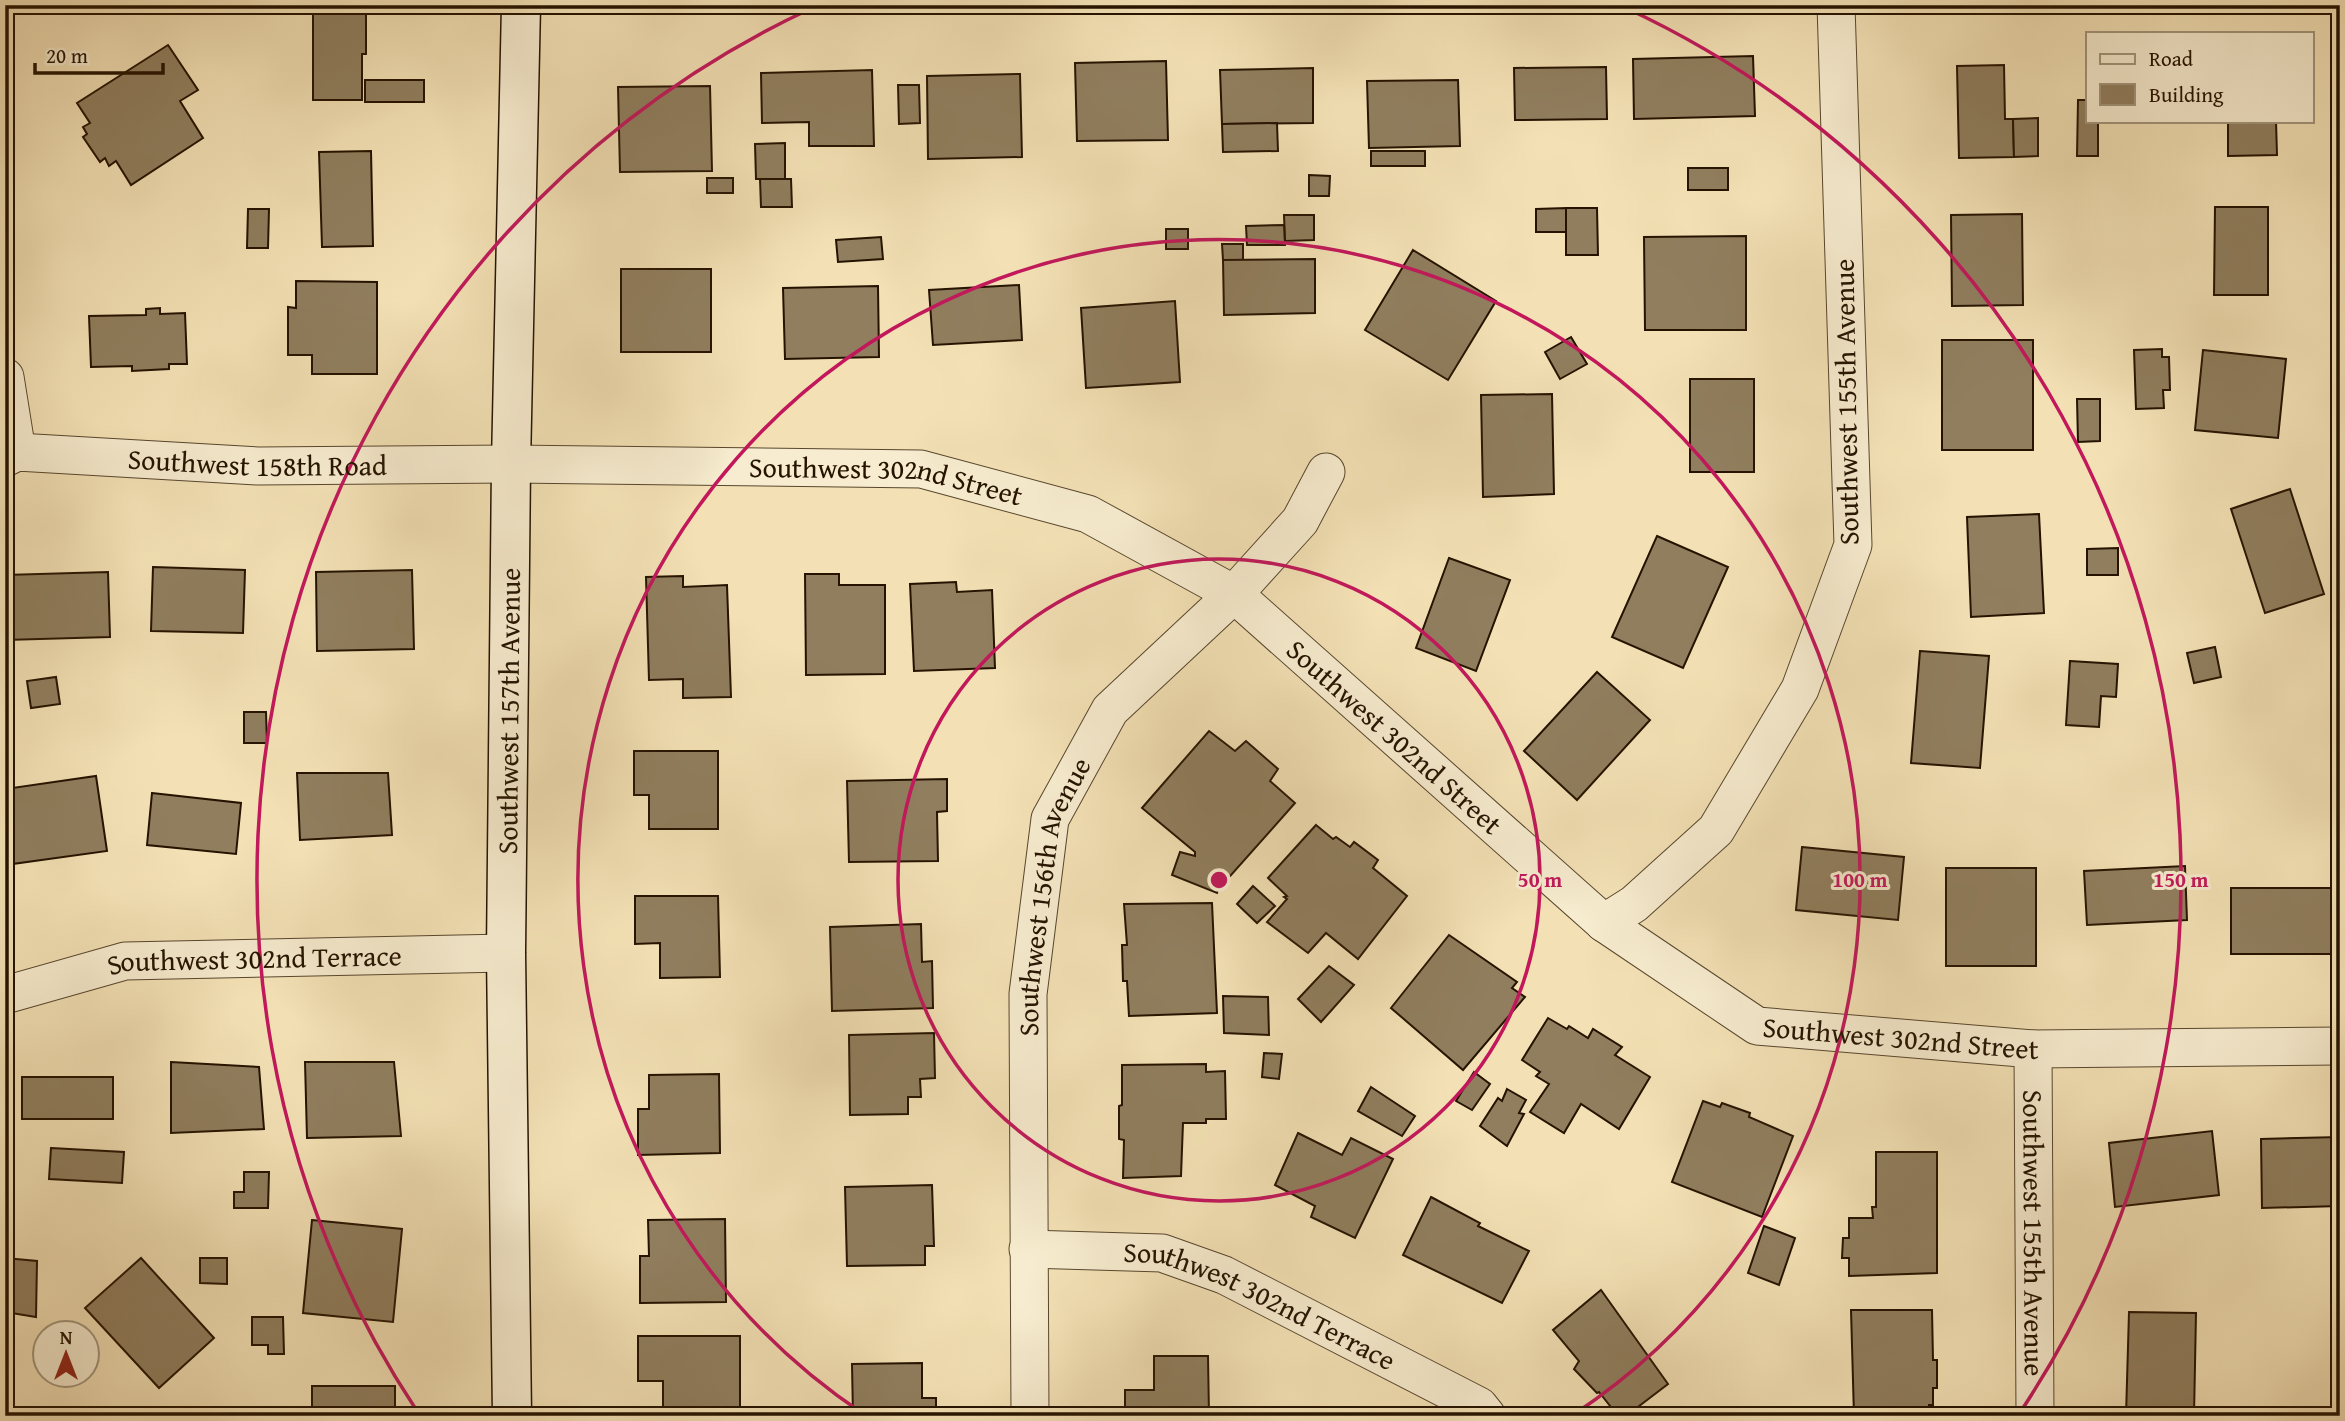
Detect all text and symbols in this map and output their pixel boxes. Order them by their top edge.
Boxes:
scale bar [35,32,163,76]
legend [2086,32,2314,122]
text: 20 m [46,40,88,71]
text: Road [2149,43,2194,74]
text: Building [2149,79,2224,110]
street label: Southwest 155th Avenue [1823,258,1868,546]
street label: Southwest 158th Road [127,437,387,486]
street label: Southwest 302nd Street [749,446,1027,516]
street label: Southwest 157th Avenue [486,567,530,855]
street label: Southwest 302nd Street [1278,629,1512,844]
street label: Southwest 156th Avenue [1007,749,1100,1036]
text: 50 m [1518,864,1562,895]
text: 100 m [1832,864,1888,895]
text: 150 m [2153,864,2209,895]
centre of rings [1207,868,1231,892]
street label: Southwest 302nd Terrace [102,934,402,985]
street label: Southwest 302nd Street [1761,1006,2039,1069]
street label: Southwest 155th Avenue [2013,1090,2056,1376]
street label: Southwest 302nd Terrace [1123,1231,1403,1380]
north arrow [32,1320,102,1390]
text: N [60,1323,73,1351]

